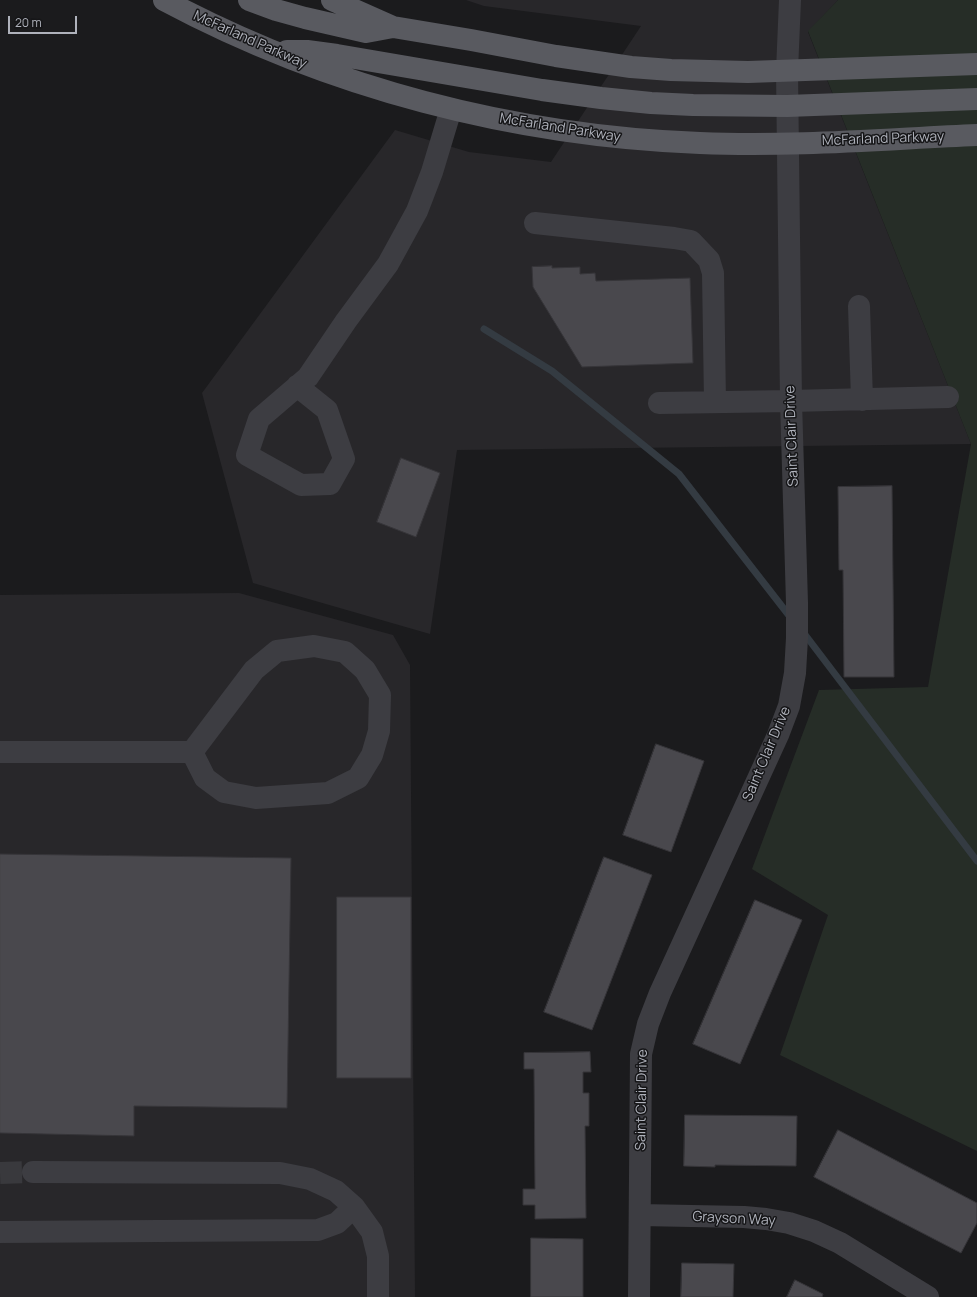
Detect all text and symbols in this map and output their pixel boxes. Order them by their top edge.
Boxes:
street label: McFarland Parkway [191,7,309,73]
scale bar [10,8,79,34]
text: 20 m [15,14,42,31]
street label: McFarland Parkway [498,110,622,146]
street label: McFarland Parkway [822,128,944,150]
street label: Saint Clair Drive [782,385,802,487]
street label: Saint Clair Drive [739,704,795,804]
street label: Saint Clair Drive [633,1049,651,1151]
street label: Grayson Way [692,1208,776,1230]

